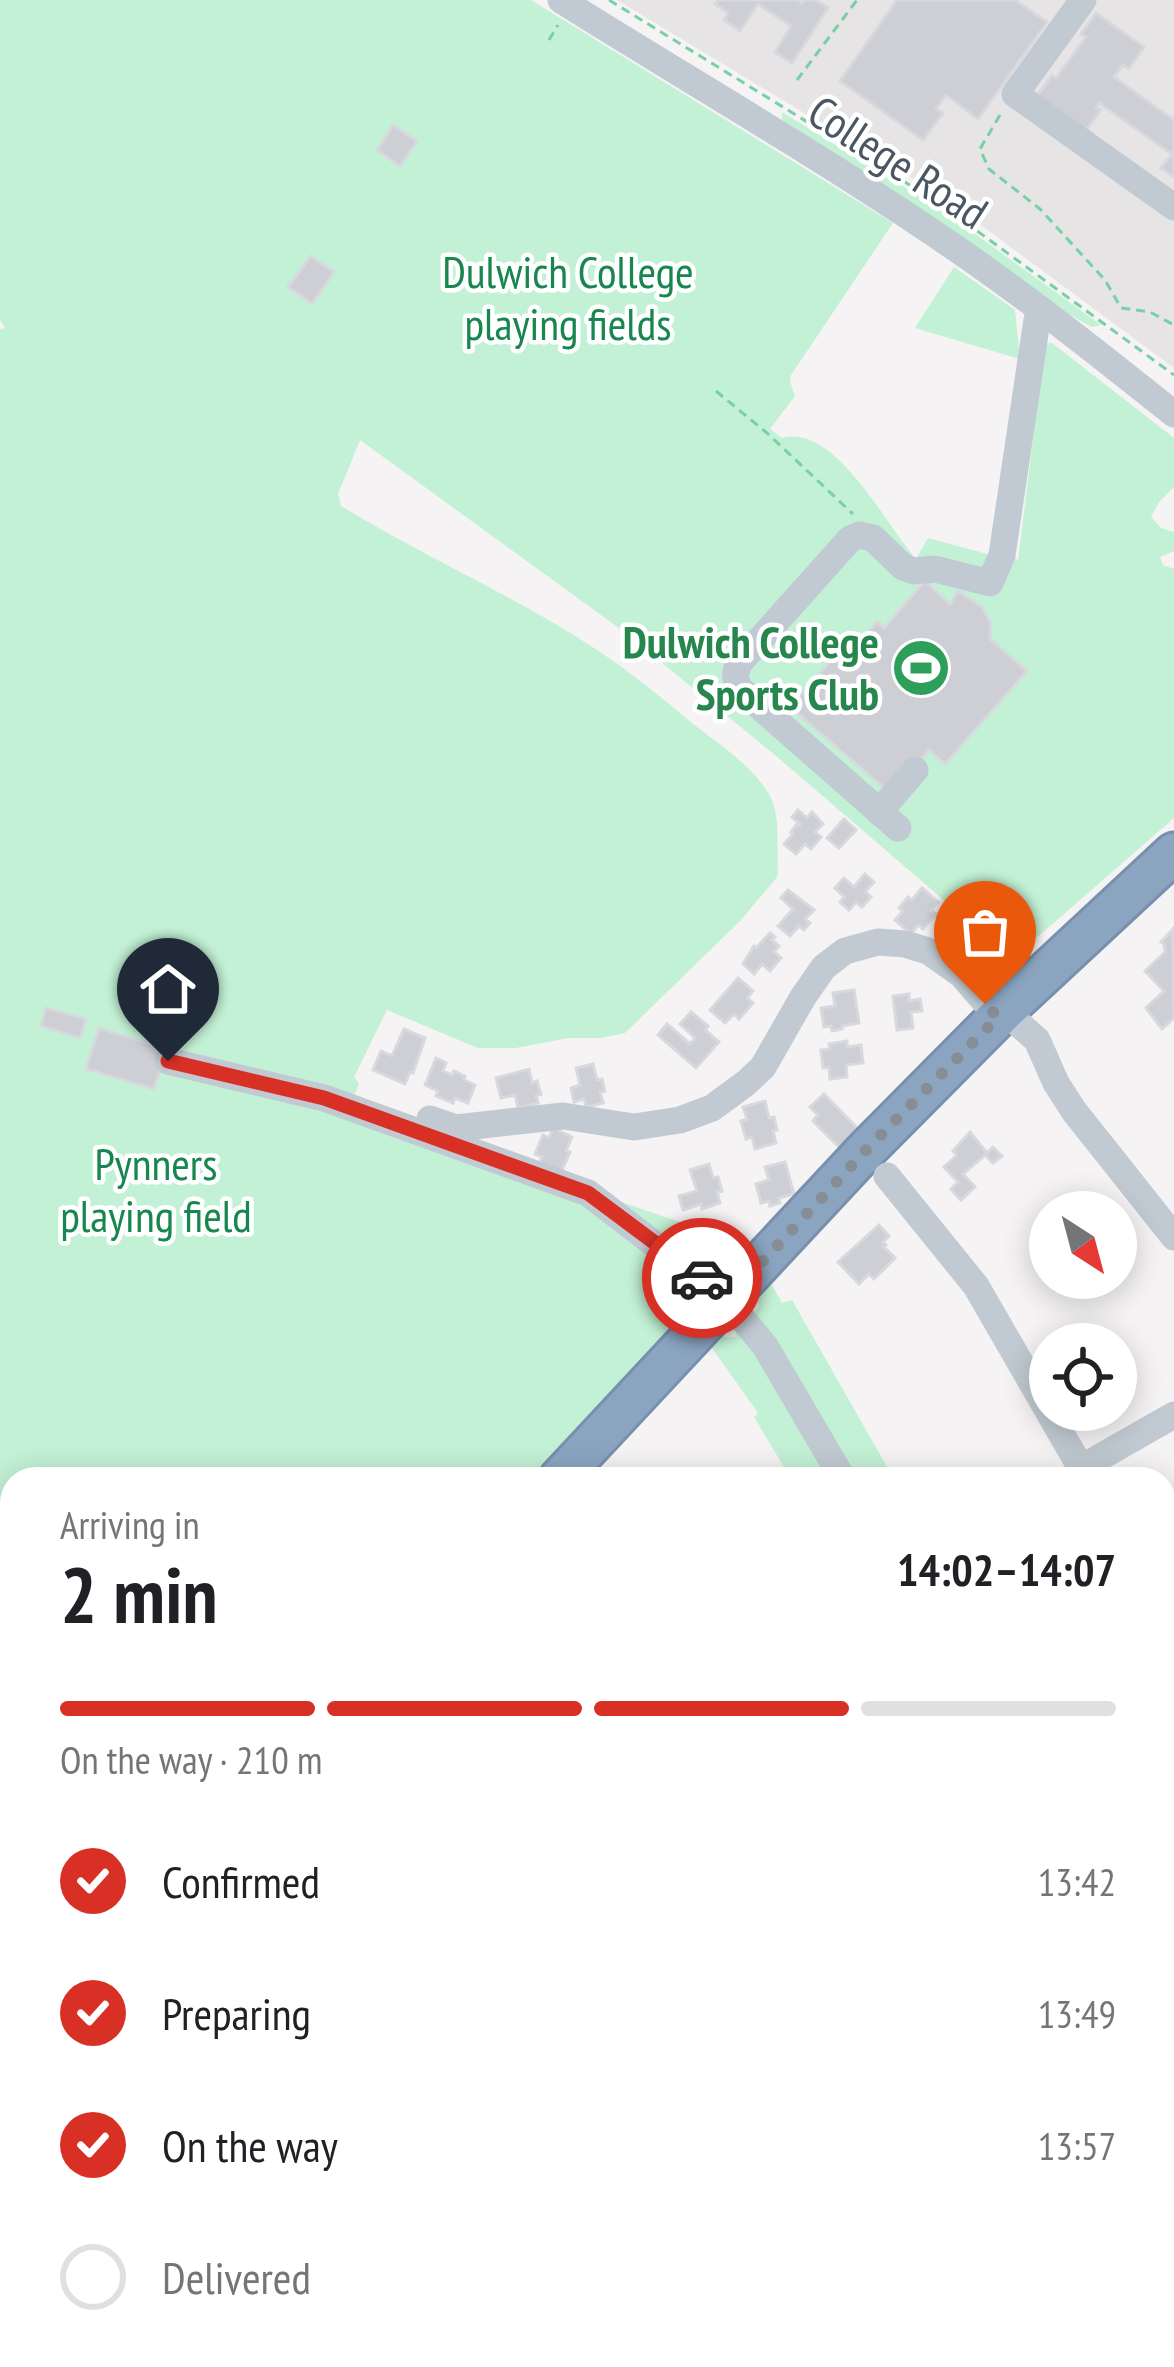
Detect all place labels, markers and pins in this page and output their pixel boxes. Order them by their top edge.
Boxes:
place label: Dulwich College Sports Club [623,612,879,722]
sports icon: Dulwich College Sports Club [890,637,952,699]
pin [934,881,1036,1004]
pin [117,938,219,1061]

